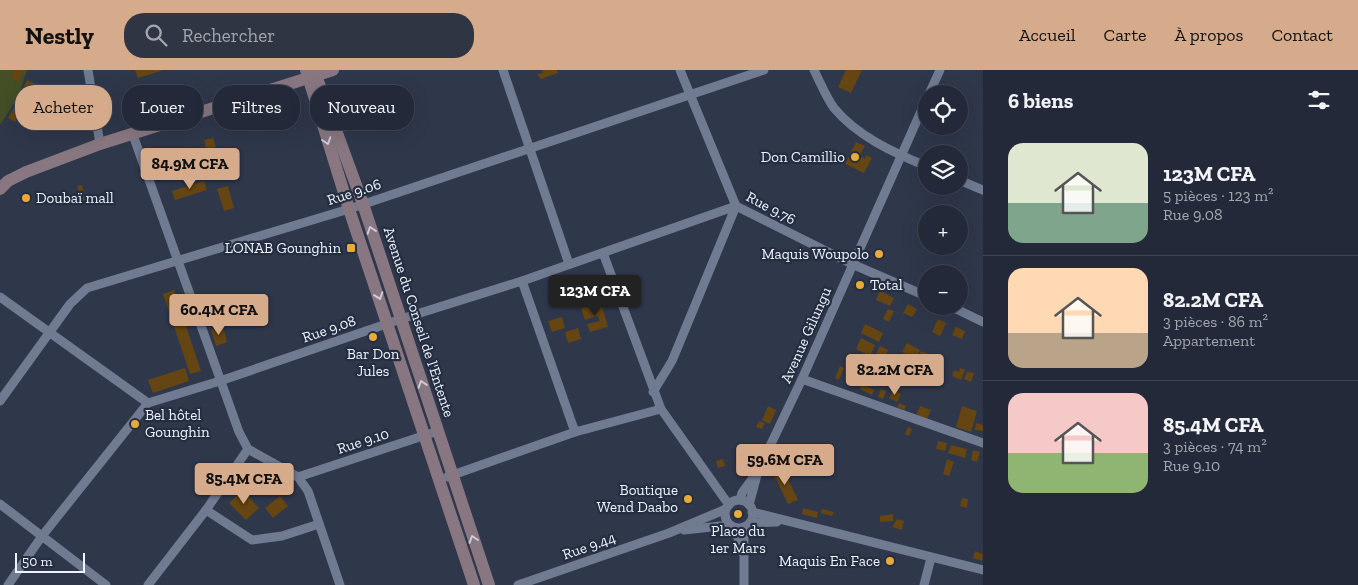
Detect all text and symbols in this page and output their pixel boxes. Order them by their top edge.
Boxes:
search box [124,13,474,58]
text: Nestly [25,21,94,50]
icon: search [142,21,170,49]
text: Rechercher [182,24,275,47]
text: Accueil [1019,24,1076,46]
text: Carte [1104,24,1147,46]
text: À propos [1175,24,1243,46]
text: Contact [1271,24,1333,46]
chip: Acheter [15,85,112,130]
chip: Louer [122,85,203,130]
chip: Filtres [213,85,300,130]
chip: Nouveau [310,85,414,130]
map controls [918,85,968,315]
button: locate [918,85,968,135]
icon: filters [1305,86,1333,114]
text: 6 biens [1008,88,1073,113]
one-way arrow [322,137,332,145]
button: layers [918,145,968,195]
pin: 84.9M CFA [133,148,247,190]
place label: Don Camillio [761,148,845,166]
marker: Don Camillio [849,151,861,163]
text: 84.9M CFA [152,154,228,173]
text: 123M CFA [1163,161,1255,186]
icon: home [1048,163,1108,223]
street label: Rue 9.06 [325,175,383,209]
text: 5 pièces · 123 m² [1163,186,1274,205]
street label: Rue 9.76 [743,187,799,229]
place label: Doubaï mall [36,189,114,207]
marker: Doubaï mall [20,192,32,204]
button: + [918,205,968,255]
text: Rue 9.08 [1163,205,1223,224]
street label: Avenue du Conseil de l'Entente [380,225,458,419]
one-way arrow [367,226,377,235]
place label: LONAB Gounghin [225,239,341,257]
marker: LONAB Gounghin [345,242,357,254]
place label: Maquis Woupolo [762,245,869,263]
marker: Maquis Woupolo [873,248,885,260]
button: − [918,265,968,315]
pin: 123M CFA [543,274,647,317]
place label: Total [870,276,903,294]
marker: Total [854,279,866,291]
text: 123M CFA [560,281,630,300]
street label: Avenue Gilungu [777,284,835,386]
text: 82.2M CFA [1163,287,1263,312]
icon: home [1048,288,1108,348]
one-way arrow [373,291,383,299]
pin: 60.4M CFA [162,294,276,336]
text: 60.4M CFA [180,300,258,319]
street label: Rue 9.08 [300,311,358,347]
text: 3 pièces · 86 m² [1163,312,1268,331]
marker: Bar Don Jules [367,331,379,343]
text: Appartement [1163,331,1255,350]
place label: Bar Don Jules [347,345,400,380]
pin: 82.2M CFA [838,354,952,396]
text: 82.2M CFA [857,360,933,379]
one-way arrow [418,381,428,389]
place label: Bel hôtel Gounghin [145,406,210,441]
text: 85.4M CFA [1163,412,1264,437]
icon: home [1048,413,1108,473]
marker: Bel hôtel Gounghin [129,418,141,430]
street label: Rue 9.10 [335,424,391,458]
text: 3 pièces · 74 m² [1163,437,1267,456]
pin: 59.6M CFA [728,444,842,486]
text: 59.6M CFA [747,450,823,469]
text: Rue 9.10 [1163,456,1220,475]
pin: 85.4M CFA [187,462,301,505]
text: 85.4M CFA [206,469,282,488]
place label: Boutique Wend Daabo [597,481,678,516]
marker: Boutique Wend Daabo [682,493,694,505]
marker: Place du 1er Mars [732,508,744,520]
place label: Place du 1er Mars [710,522,766,557]
street label: Rue 9.44 [560,528,618,564]
one-way arrow [469,535,479,543]
scale bar [15,550,85,573]
place label: Maquis En Face [779,552,880,570]
text: 50 m [22,553,53,570]
marker: Maquis En Face [884,555,896,567]

